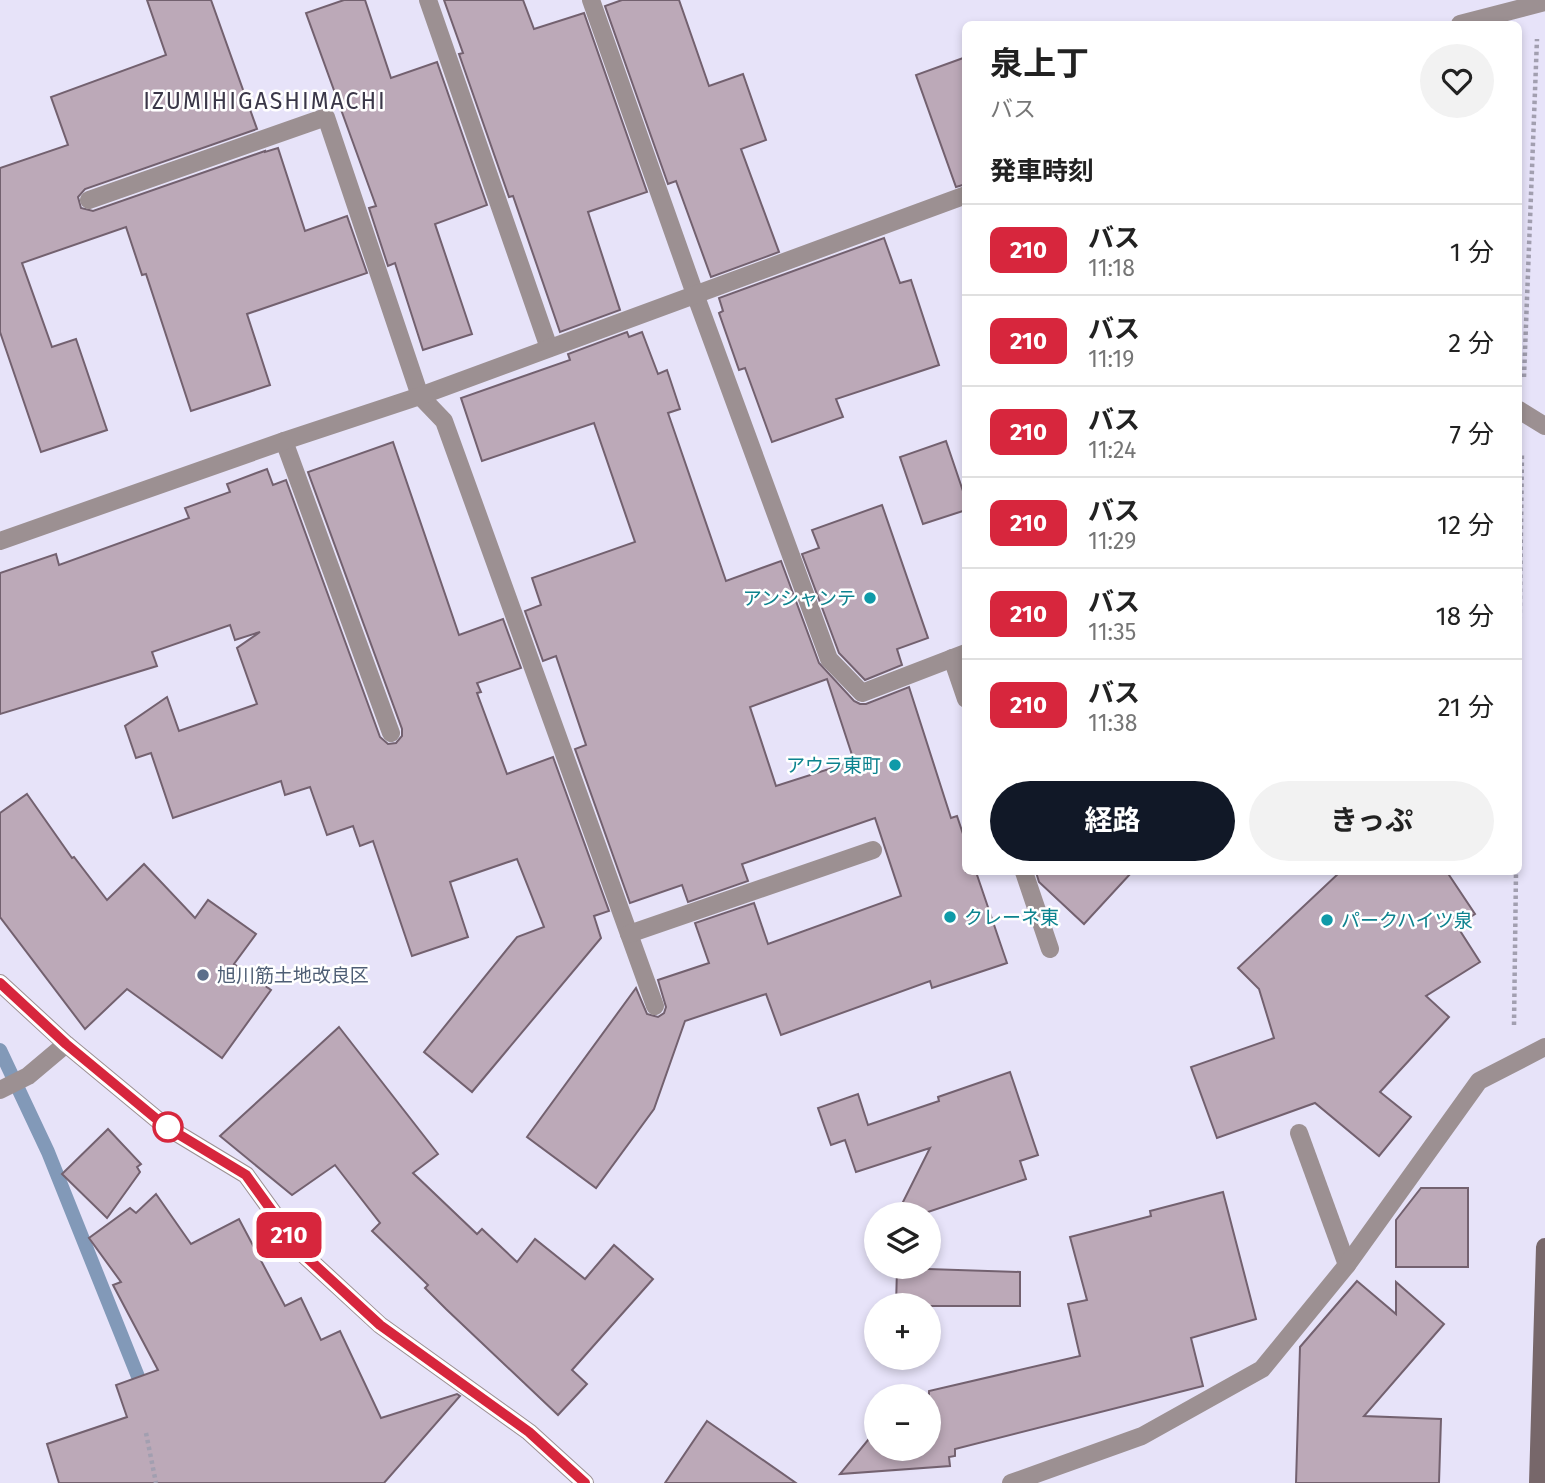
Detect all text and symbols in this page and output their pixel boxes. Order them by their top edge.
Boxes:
text: 泉上丁 [990,44,1089,84]
button: heart [1420,44,1494,118]
district label: IZUMIHIGASHIMACHI [143,87,387,115]
text: バス [990,95,1036,123]
text: 発車時刻 [990,156,1094,187]
text: バス [1088,223,1140,254]
text: 210 [1010,236,1047,264]
text: 1 分 [1450,237,1494,268]
text: 11:18 [1088,254,1135,282]
text: バス [1088,314,1140,345]
text: 210 [1010,327,1047,355]
text: 2 分 [1448,328,1494,359]
text: 11:19 [1088,345,1134,373]
text: バス [1088,405,1140,436]
text: 210 [1010,418,1047,446]
text: 7 分 [1450,419,1494,450]
text: 11:24 [1088,436,1136,464]
text: バス [1088,496,1140,527]
text: 210 [1010,509,1047,537]
text: 12 分 [1437,510,1494,541]
text: 11:29 [1088,527,1136,555]
place label: アンシャンテ [743,587,856,610]
text: バス [1088,587,1140,618]
marker: アンシャンテ [862,590,878,606]
text: 210 [1010,600,1047,628]
text: 18 分 [1436,601,1494,632]
text: 11:35 [1088,618,1136,646]
text: バス [1088,678,1140,709]
text: 210 [1010,691,1047,719]
text: 21 分 [1438,692,1494,723]
text: 11:38 [1088,709,1137,737]
place label: アウラ東町 [786,754,881,777]
marker: アウラ東町 [887,757,903,773]
button: 経路 [990,781,1235,861]
button: きっぷ [1249,781,1494,861]
place label: クレーネ東 [964,906,1059,929]
marker: クレーネ東 [942,909,958,925]
place label: パークハイツ泉 [1341,909,1473,932]
marker: パークハイツ泉 [1319,912,1335,928]
place label: 旭川筋土地改良区 [217,964,369,987]
marker: 旭川筋土地改良区 [195,967,211,983]
unlabelled marker [153,1112,183,1142]
map controls [864,1202,941,1461]
button: layers [864,1202,941,1279]
line badge: 210 [249,1212,329,1258]
text: 210 [270,1221,308,1249]
button: + [864,1293,941,1370]
button: − [864,1384,941,1461]

